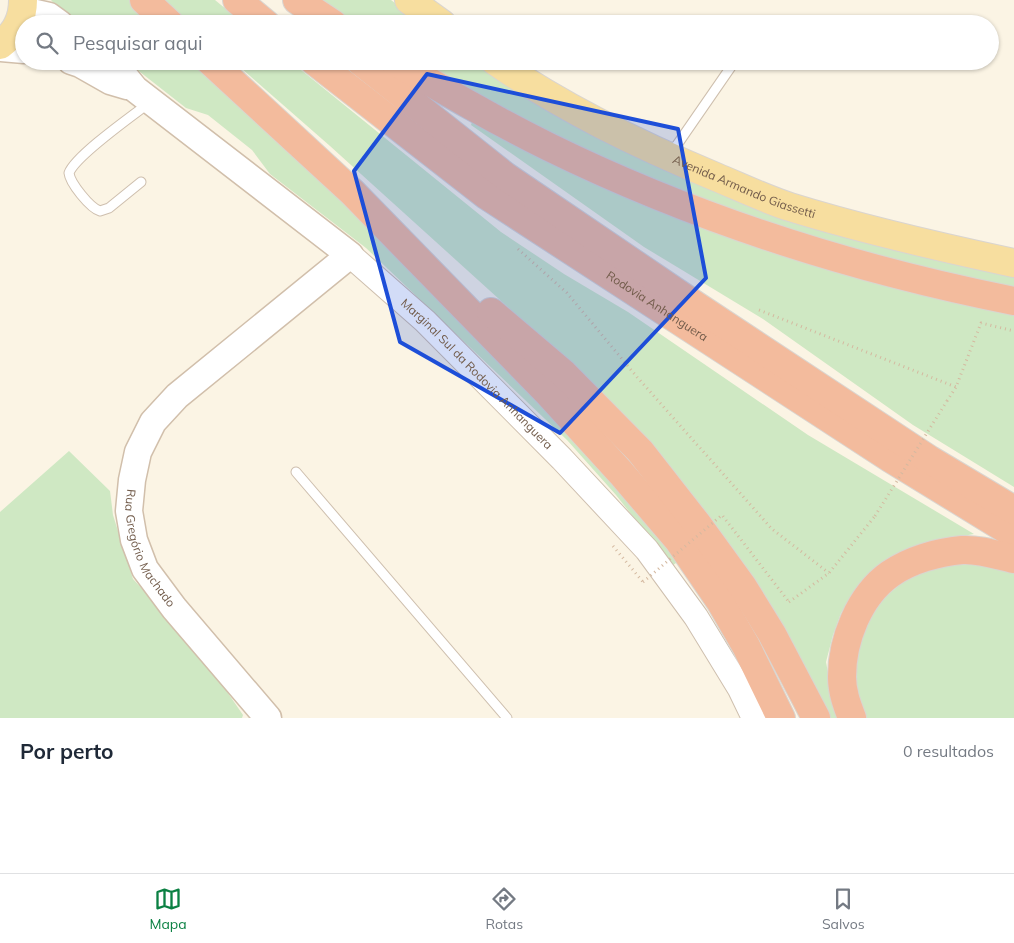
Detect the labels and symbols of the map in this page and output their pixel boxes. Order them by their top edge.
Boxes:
street label: Avenida Armando Giassetti [671,151,818,221]
street label: Rodovia Anhanguera [604,267,711,344]
street label: Marginal Sul da Rodovia Anhanguera [398,295,556,452]
street label: Rua Gregório Machado [122,488,179,610]

